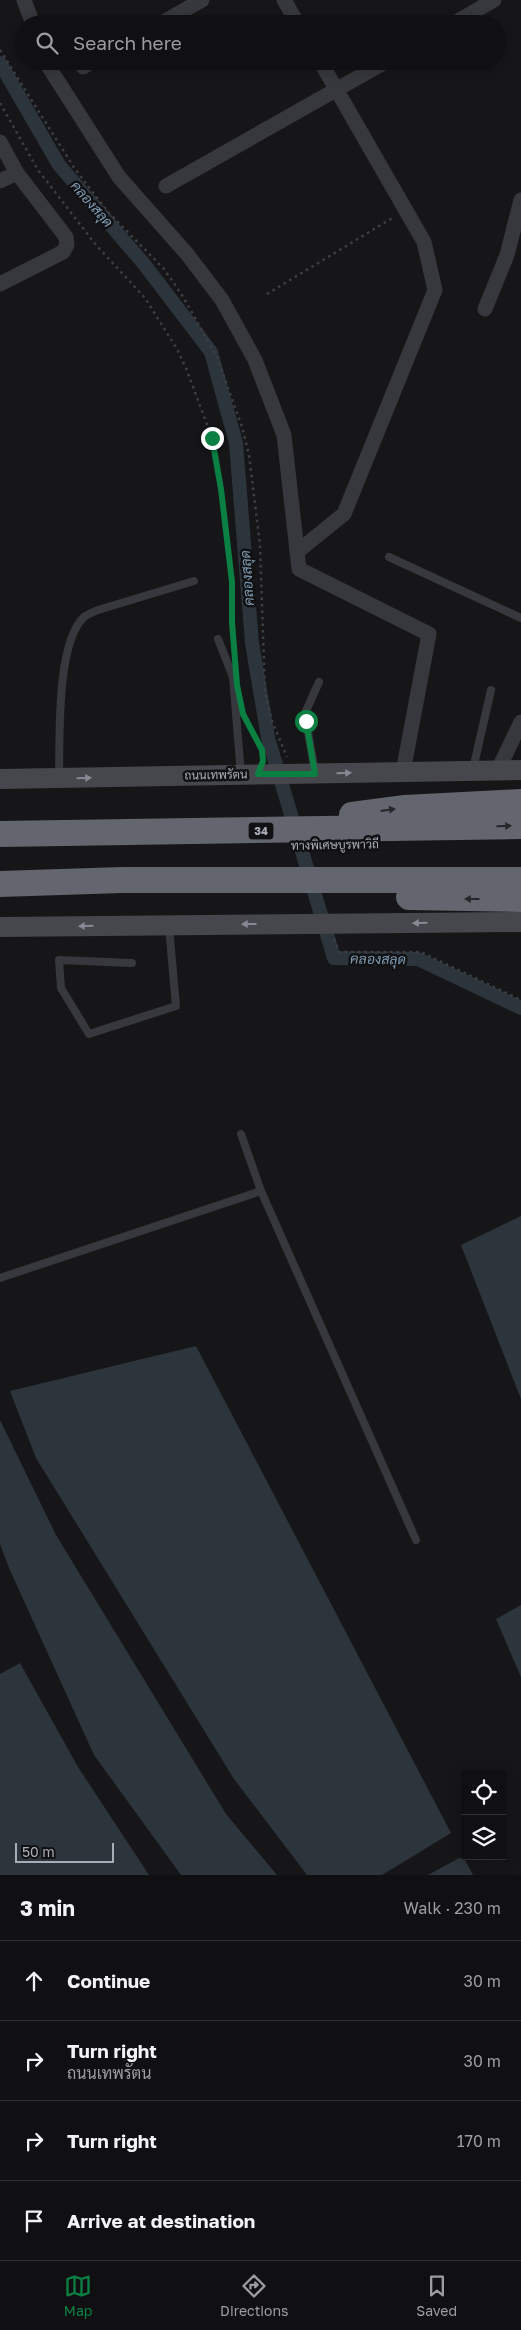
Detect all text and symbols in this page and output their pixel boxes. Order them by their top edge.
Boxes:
search box [15,15,506,70]
icon: search [33,29,61,57]
text: Search here [73,31,182,54]
water label: คลองสลุด [66,177,117,232]
route end [201,427,224,450]
water label: คลองสลุด [236,550,259,606]
route start [295,710,318,733]
street label: ถนนเทพรัตน [184,766,248,783]
one-way arrow [337,769,353,777]
one-way arrow [76,773,92,781]
one-way arrow [380,806,396,814]
road number: 34 [248,822,274,839]
one-way arrow [496,822,512,830]
street label: ทางพิเศษบูรพาวิถี [291,836,379,854]
one-way arrow [464,895,480,903]
one-way arrow [412,919,428,927]
one-way arrow [240,920,256,928]
one-way arrow [78,922,94,930]
water label: คลองสลุด [350,950,406,969]
map controls [461,1770,506,1860]
button: locate [461,1770,506,1815]
button: layers [461,1815,506,1860]
scale bar [15,1840,114,1863]
text: 50 m [22,1843,55,1860]
text: 3 min [20,1895,75,1921]
text: Walk · 230 m [404,1898,501,1918]
icon: ahead [20,1967,48,1995]
text: Continue [67,1969,150,1992]
text: 30 m [464,1971,501,1991]
text: Turn right [67,2039,157,2062]
icon: right [20,2047,48,2075]
text: 30 m [464,2051,501,2071]
text: ถนนเทพรัตน [67,2063,151,2083]
icon: right [20,2127,48,2155]
text: Turn right [67,2129,157,2152]
text: 170 m [457,2131,501,2151]
icon: arrive [20,2207,48,2235]
text: Arrive at destination [67,2209,255,2232]
tab: Map [64,2272,92,2319]
tab: Directions [220,2272,289,2319]
tab: Saved [416,2272,457,2319]

